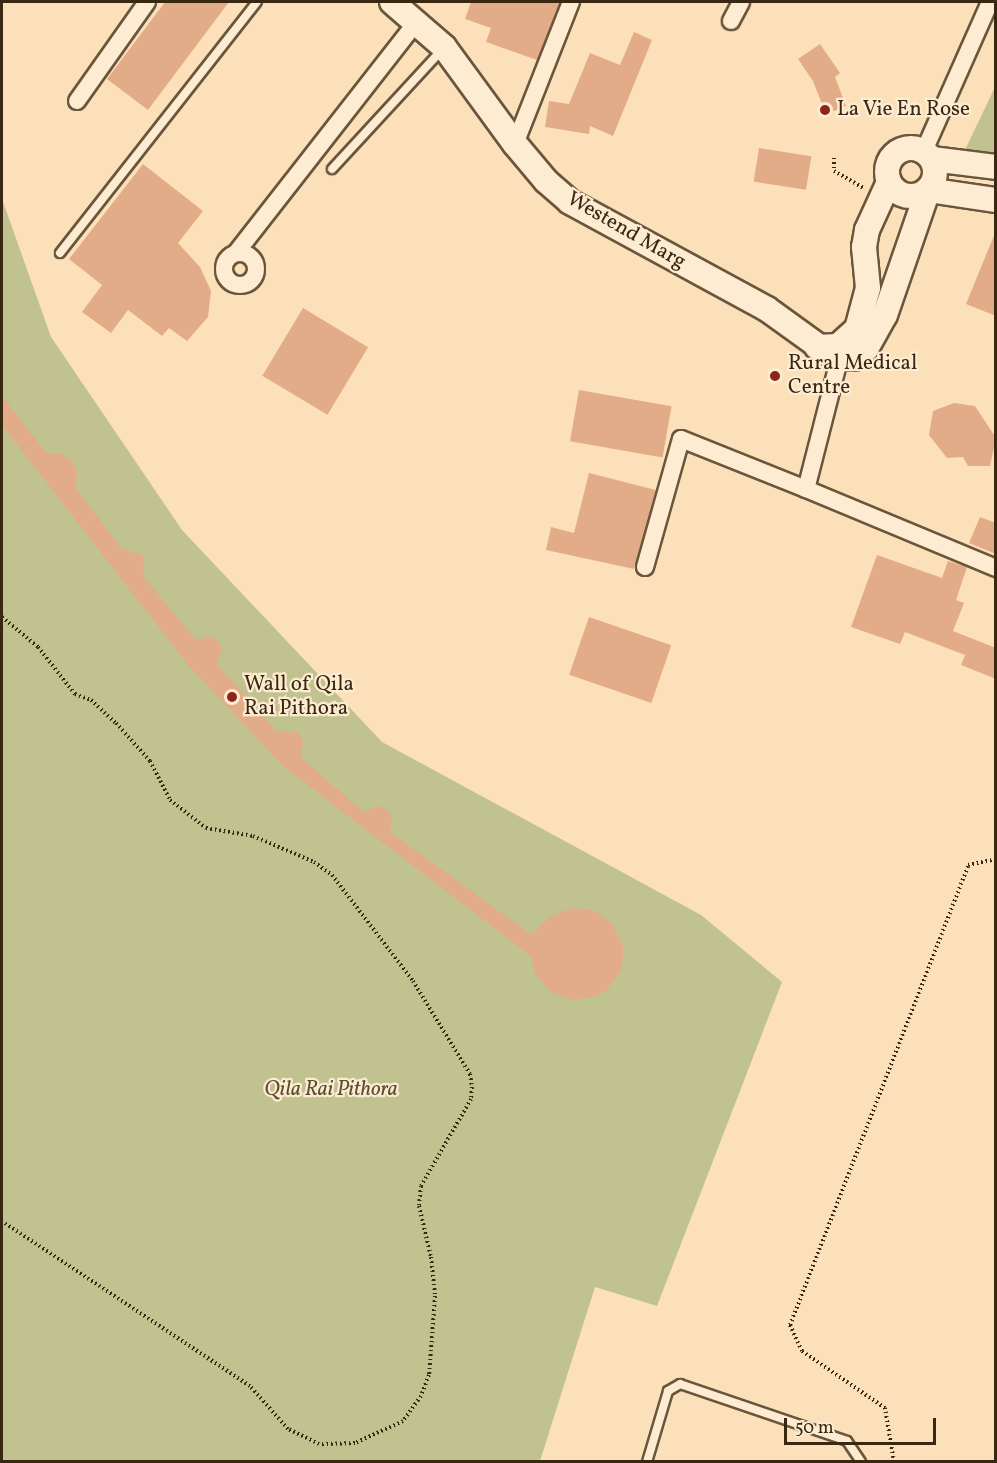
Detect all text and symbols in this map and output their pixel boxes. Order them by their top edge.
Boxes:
place label: La Vie En Rose [837,97,971,123]
marker: La Vie En Rose [818,103,832,117]
street label: Westend Marg [562,187,690,275]
place label: Rural Medical Centre [788,351,917,401]
marker: Rural Medical Centre [766,367,784,385]
place label: Wall of Qila Rai Pithora [244,672,352,722]
marker: Wall of Qila Rai Pithora [225,690,239,704]
park label: Qila Rai Pithora [264,1077,398,1103]
scale bar [787,1406,938,1444]
text: 50 m [795,1416,834,1441]

